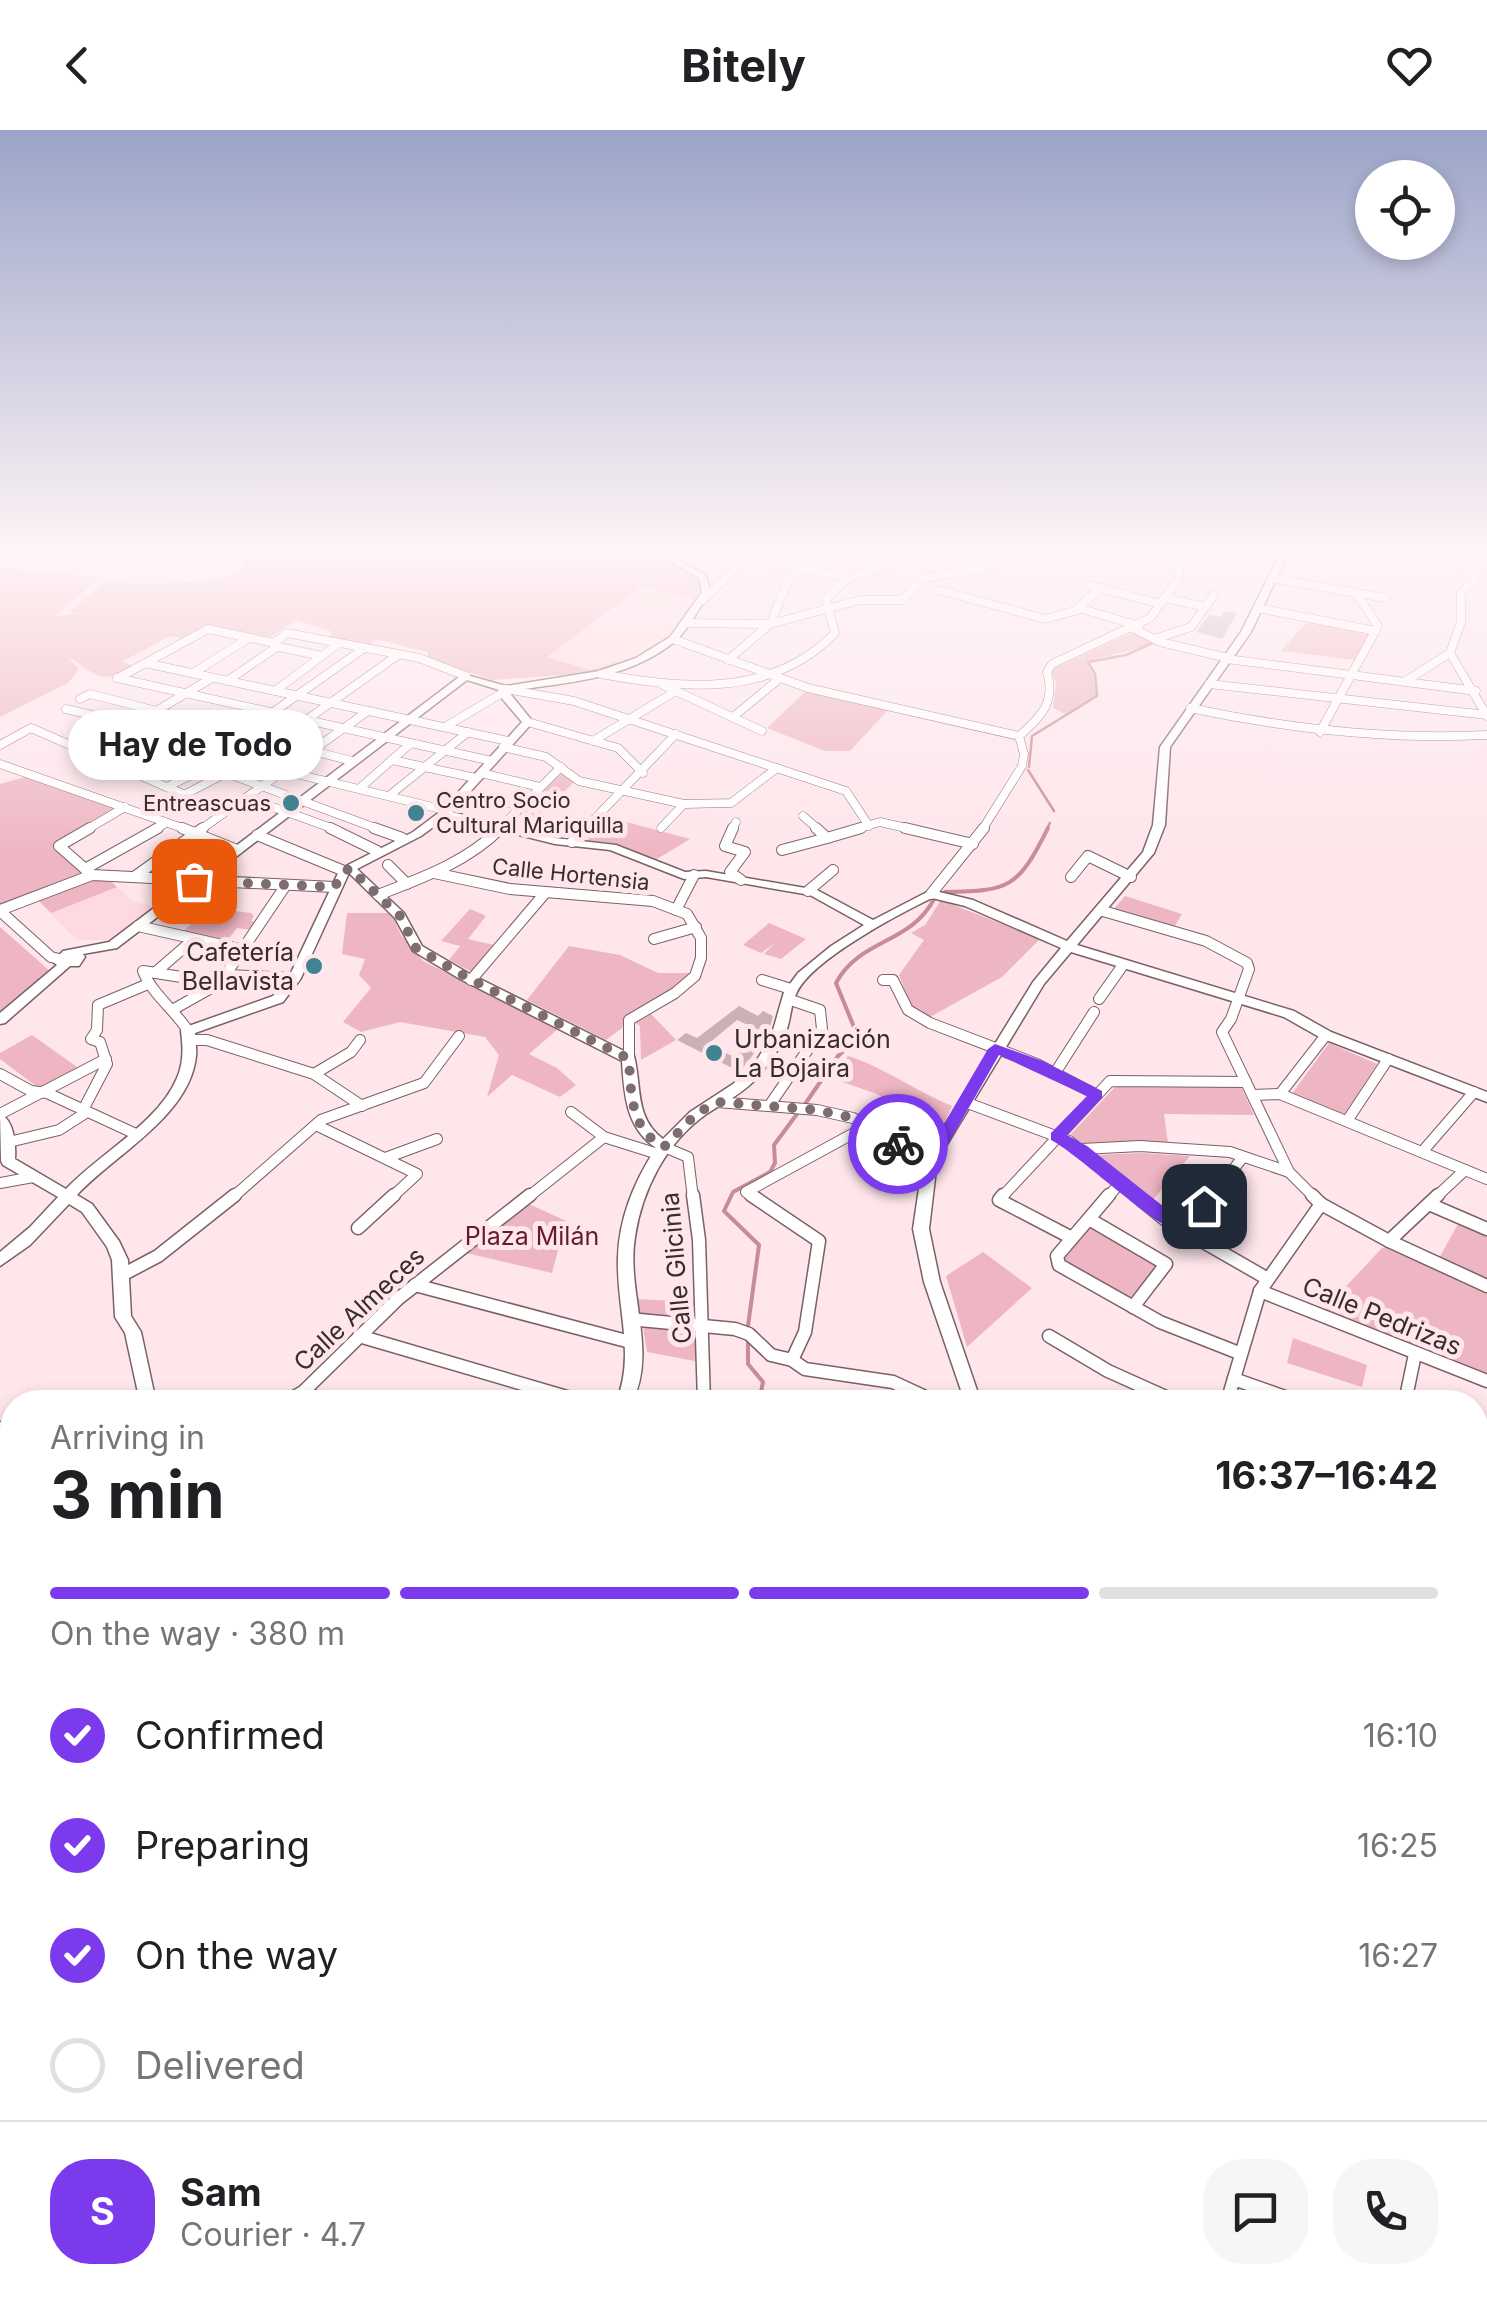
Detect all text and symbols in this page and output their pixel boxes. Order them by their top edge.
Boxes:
icon: back [50,38,105,93]
text: Bitely [681,38,806,93]
icon: heart [1382,38,1437,93]
map controls [1355,160,1455,260]
button: locate [1355,160,1455,260]
callout: Hay de Todo [66,711,322,781]
text: Hay de Todo [99,725,292,764]
place label: Centro Socio Cultural Mariquilla [436,787,624,838]
place label: Entreascuas [143,790,271,816]
marker: Entreascuas [280,792,302,814]
marker: Centro Socio Cultural Mariquilla [405,802,427,824]
pin [152,839,237,924]
street label: Calle Hortensia [491,853,651,895]
icon: bag [167,854,222,909]
place label: Cafetería Bellavista [182,937,294,996]
marker: Cafetería Bellavista [303,955,325,977]
place label: Urbanización La Bojaira [734,1024,891,1083]
marker: Urbanización La Bojaira [703,1042,725,1064]
courier [848,1094,948,1194]
icon: bike [871,1117,926,1172]
pin [1162,1164,1247,1249]
icon: home [1177,1179,1232,1234]
street label: Calle Glicinia [654,1191,698,1345]
park label: Plaza Milán [465,1221,599,1251]
street label: Calle Almeces [287,1241,431,1377]
street label: Calle Pedrizas [1298,1271,1466,1361]
text: Arriving in [50,1418,205,1457]
text: 16:37–16:42 [1215,1452,1438,1498]
text: 3 min [50,1455,225,1534]
text: On the way · 380 m [50,1614,345,1653]
icon: check [50,1708,105,1763]
text: Confirmed [135,1712,325,1758]
text: 16:10 [1363,1716,1438,1755]
icon: check [50,1818,105,1873]
text: Preparing [135,1822,310,1868]
text: 16:25 [1357,1826,1438,1865]
icon: check [50,1928,105,1983]
text: On the way [135,1932,338,1978]
text: 16:27 [1358,1936,1438,1975]
text: Delivered [135,2042,305,2088]
button: chat [1203,2159,1308,2264]
button: phone [1333,2159,1438,2264]
text: Sam [180,2169,262,2215]
text: S [90,2188,115,2234]
text: Courier · 4.7 [180,2215,366,2254]

